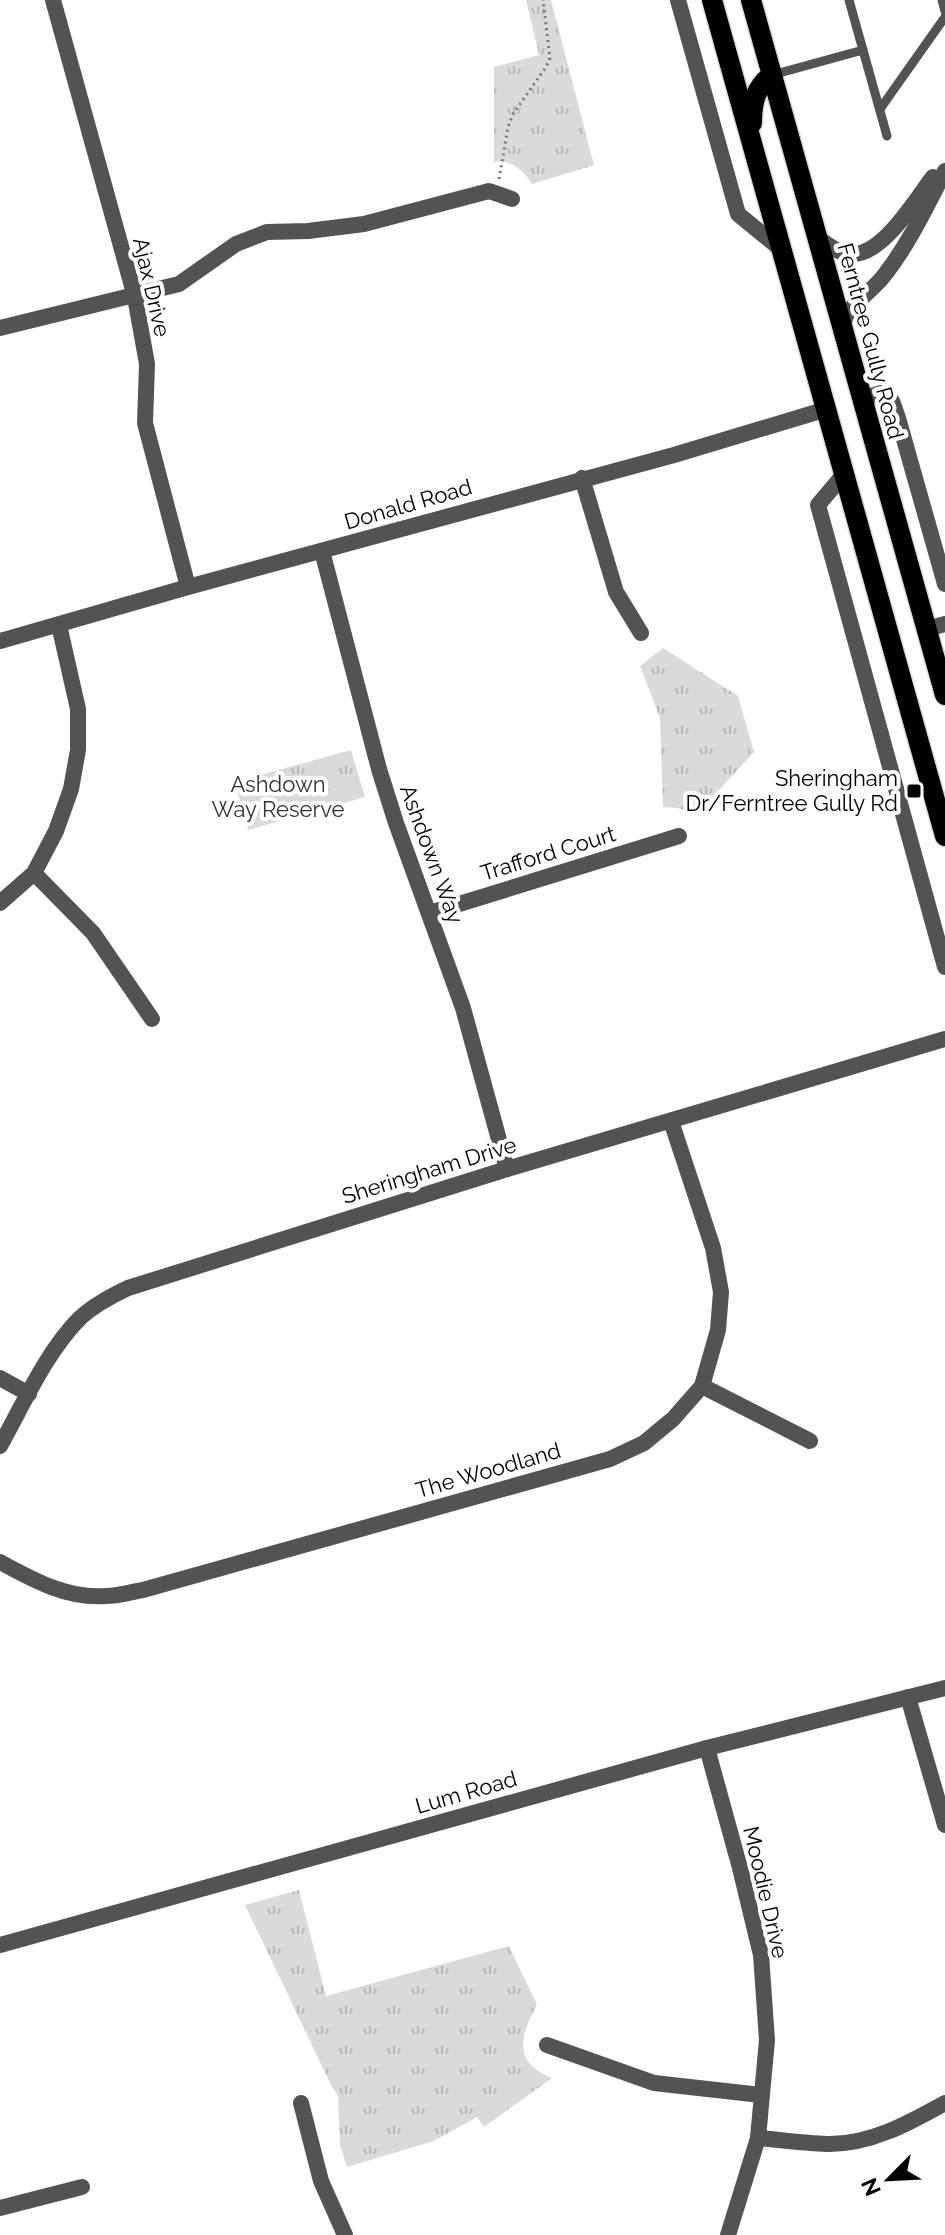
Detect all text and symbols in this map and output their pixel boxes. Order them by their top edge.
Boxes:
street label: Ajax Drive [128,235,176,339]
street label: Ferntree Gully Road [832,240,910,442]
street label: Donald Road [341,473,475,535]
place label: Sheringham Dr/Ferntree Gully Rd [686,765,898,816]
park label: Ashdown Way Reserve [212,771,345,822]
street label: Ashdown Way [395,781,469,927]
marker: Sheringham Dr/Ferntree Gully Rd [905,782,923,800]
street label: Trafford Court [477,820,619,886]
street label: Sheringham Drive [339,1131,520,1209]
street label: The Woodland [412,1437,564,1503]
street label: Lum Road [412,1765,520,1819]
street label: Moodie Drive [738,1823,794,1961]
north arrow [849,2139,929,2219]
text: N [855,2174,886,2200]

